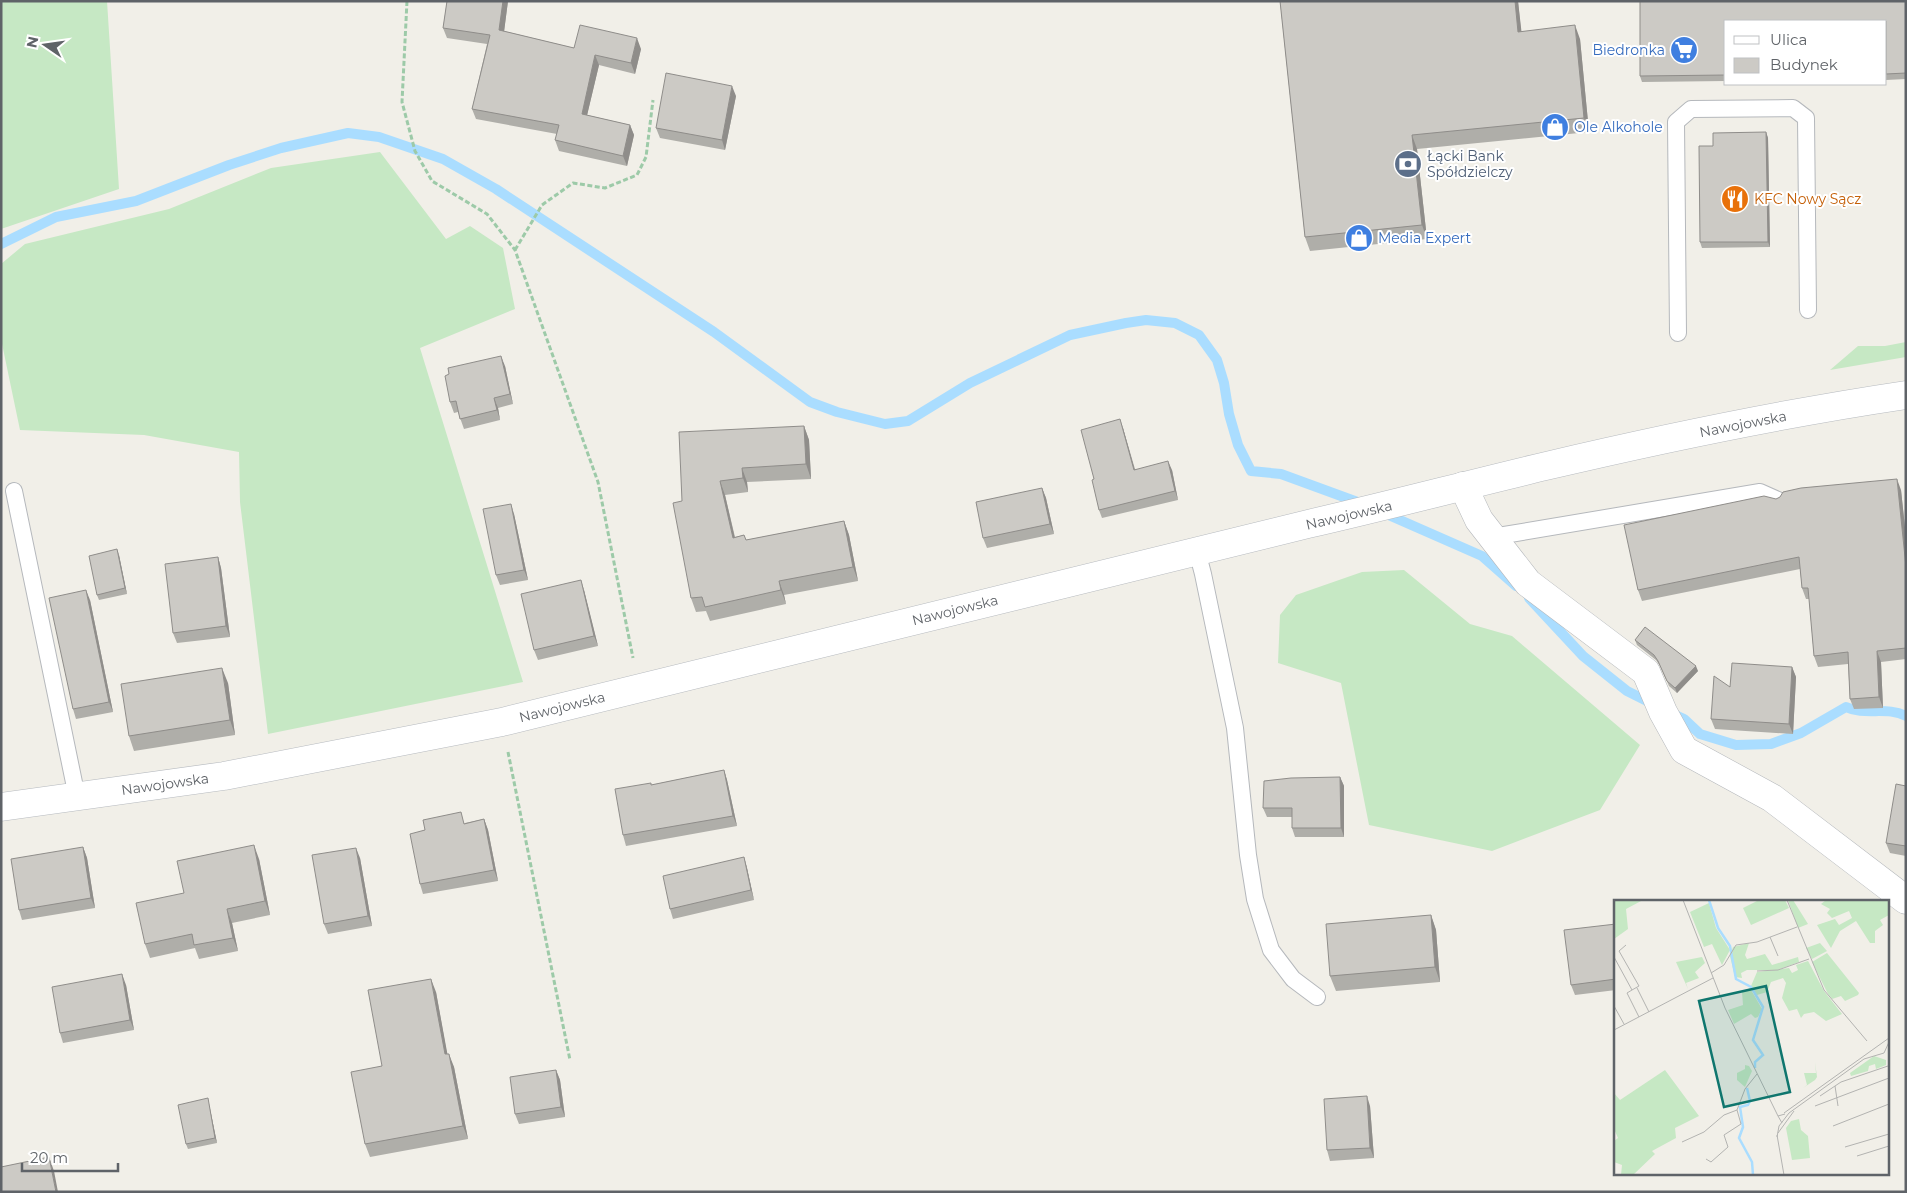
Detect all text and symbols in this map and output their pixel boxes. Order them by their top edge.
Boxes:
north arrow [20,20,70,70]
legend [1724,20,1887,85]
text: Ulica [1770,30,1807,49]
text: N [22,35,42,50]
supermarket icon: Biedronka [1669,35,1699,65]
place label: Biedronka [1593,41,1665,59]
text: Budynek [1770,55,1838,74]
shop icon: Ole Alkohole [1540,112,1570,142]
place label: Ole Alkohole [1574,118,1663,136]
place label: Łącki Bank Spółdzielczy [1427,147,1513,181]
bank icon: Łącki Bank Spółdzielczy [1393,149,1423,179]
restaurant icon: KFC Nowy Sącz [1720,184,1750,214]
place label: KFC Nowy Sącz [1754,190,1862,208]
shop icon: Media Expert [1344,223,1374,253]
place label: Media Expert [1378,229,1471,247]
street label: Nawojowska [1698,407,1788,441]
street label: Nawojowska [1304,496,1394,534]
street label: Nawojowska [910,591,1000,629]
street label: Nawojowska [517,688,607,726]
street label: Nawojowska [120,769,210,799]
inset map [1614,900,1890,1176]
scale bar [22,1140,119,1172]
text: 20 m [30,1148,68,1167]

